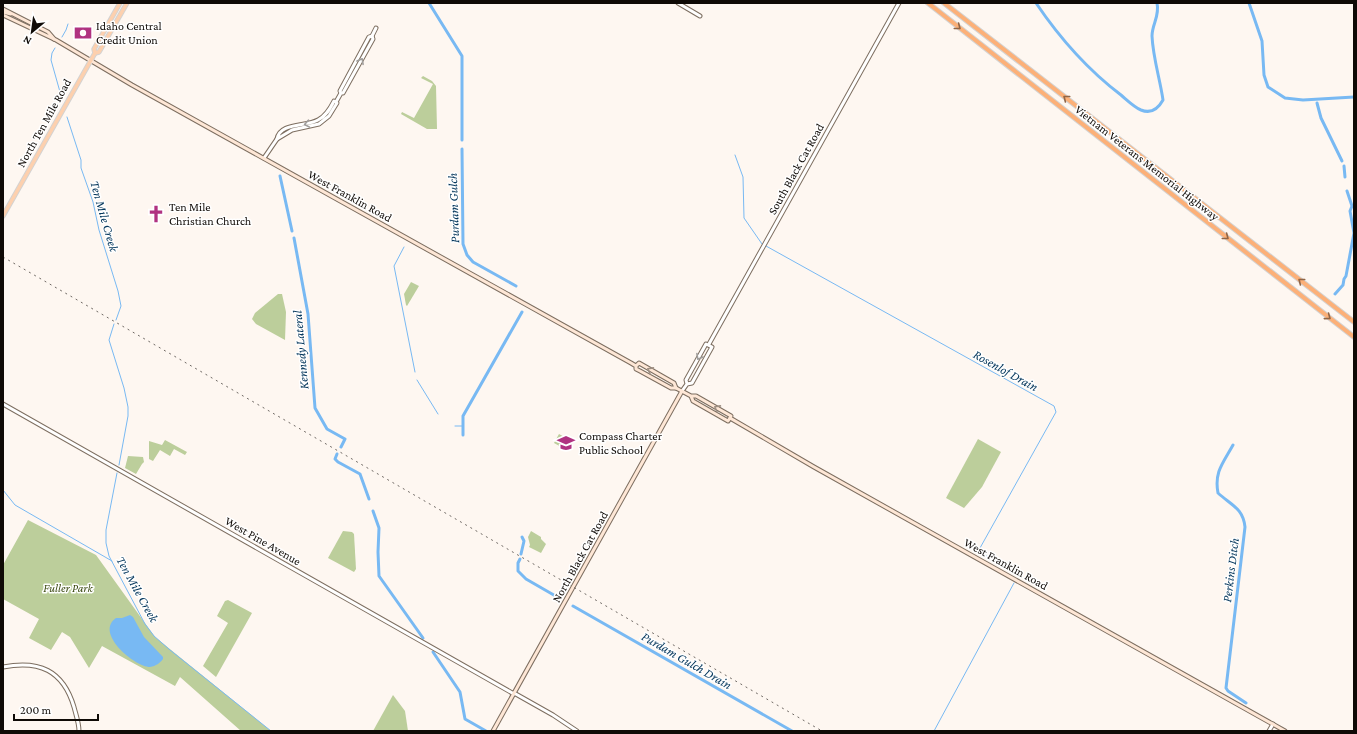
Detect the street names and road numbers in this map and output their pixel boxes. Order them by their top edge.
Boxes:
street label: North Ten Mile Road [14,76,74,170]
street label: Vietnam Veterans Memorial Highway [1072,102,1222,224]
street label: South Black Cat Road [765,120,827,217]
street label: West Franklin Road [306,167,395,225]
street label: North Black Cat Road [549,508,611,605]
street label: West Pine Avenue [223,514,303,568]
street label: West Franklin Road [962,535,1051,593]

